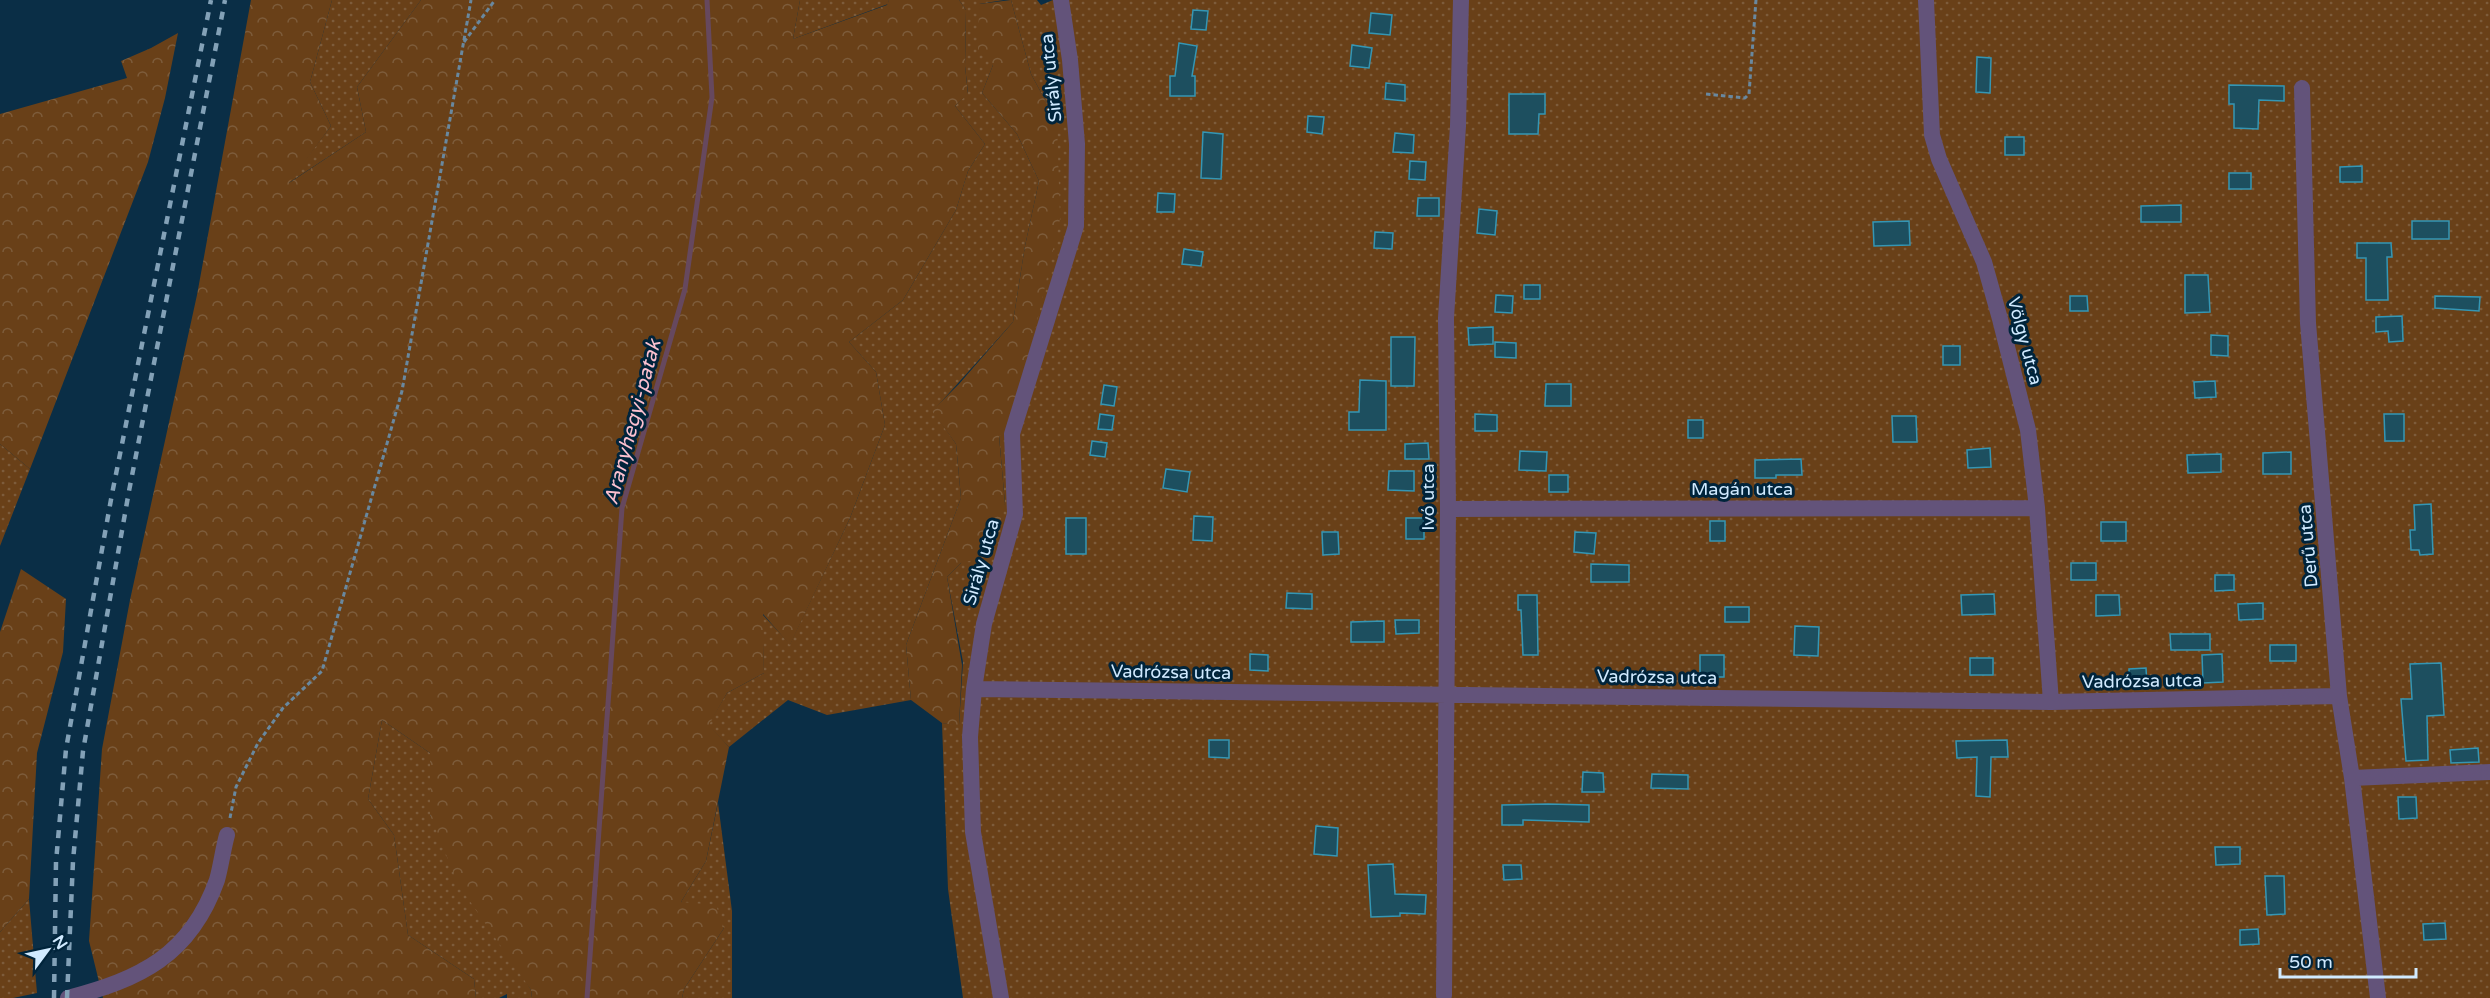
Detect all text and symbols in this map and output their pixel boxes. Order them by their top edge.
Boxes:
street label: Sirály utca [1035,33,1067,123]
street label: Völgy utca [2003,295,2047,387]
water label: Aranyhegyi-patak [599,335,667,507]
street label: Ivó utca [1417,463,1439,531]
street label: Magán utca [1691,478,1793,500]
street label: Derű utca [2293,504,2323,588]
street label: Sirály utca [958,516,1004,608]
street label: Vadrózsa utca [1111,660,1231,684]
street label: Vadrózsa utca [1597,665,1717,689]
street label: Vadrózsa utca [2082,669,2202,693]
north arrow [18,920,78,980]
text: N [48,932,72,953]
scale bar [2280,941,2416,979]
text: 50 m [2289,951,2333,973]

